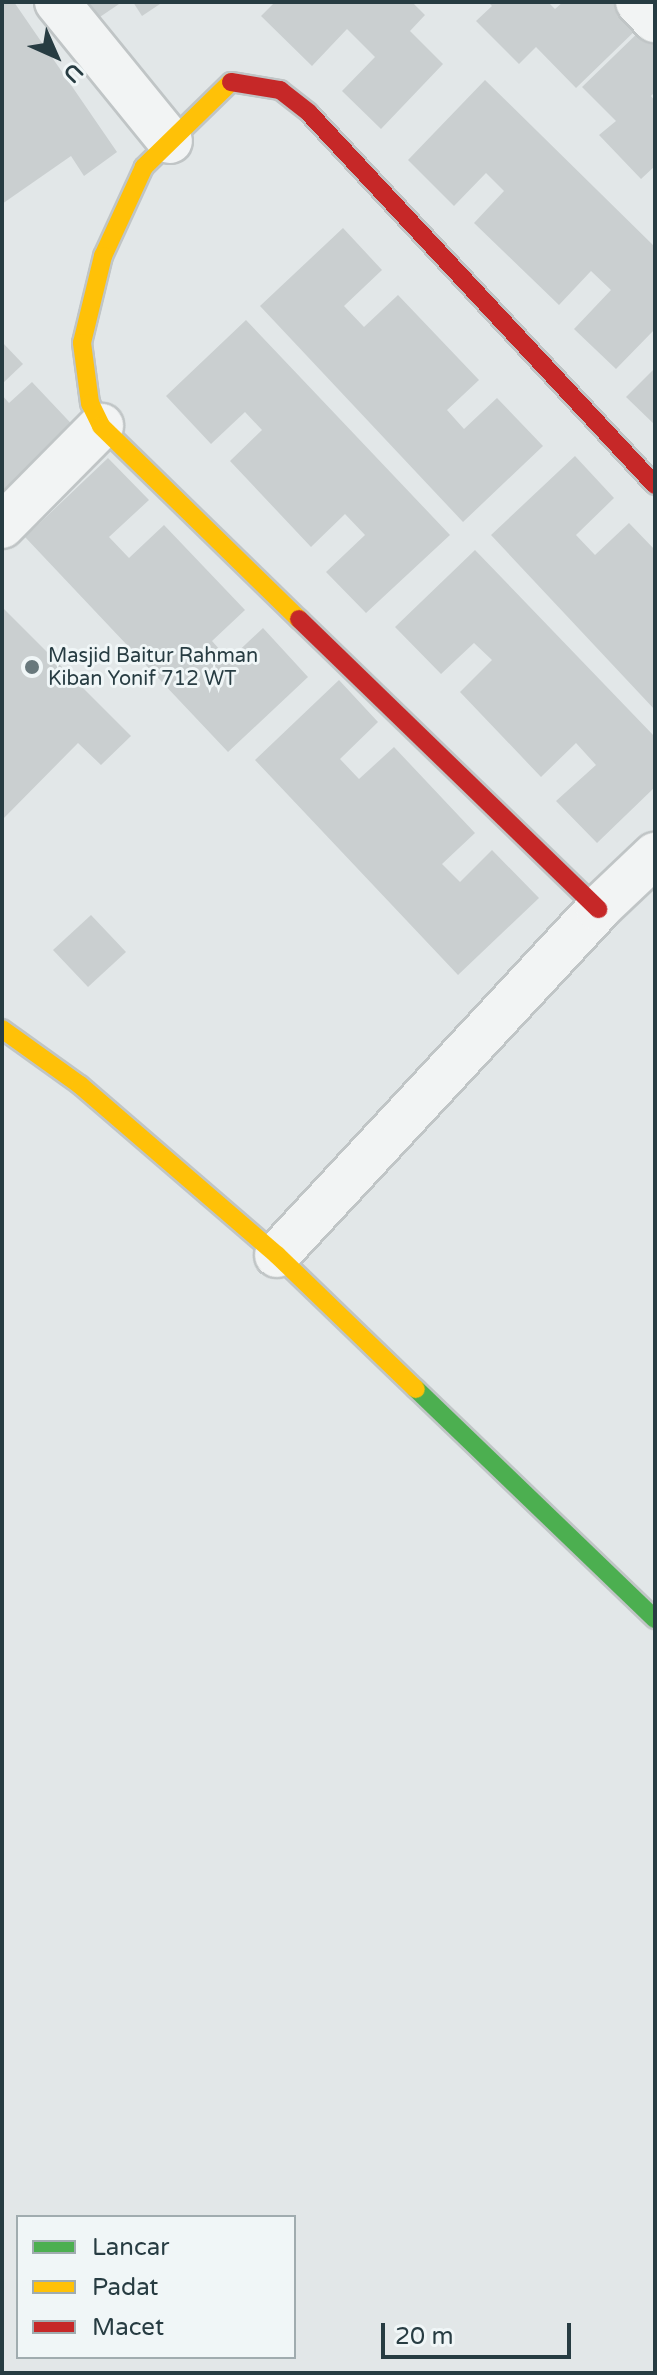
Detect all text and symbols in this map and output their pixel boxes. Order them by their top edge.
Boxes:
north arrow [16,16,96,96]
text: U [58,58,88,88]
place label: Masjid Baitur Rahman Kiban Yonif 712 WT [48,644,258,691]
marker: Masjid Baitur Rahman Kiban Yonif 712 WT [23,658,41,676]
legend [16,2215,296,2359]
text: Lancar [92,2233,169,2262]
text: Padat [92,2273,159,2302]
scale bar [385,2307,575,2357]
text: Macet [92,2313,164,2342]
text: 20 m [395,2322,453,2351]

